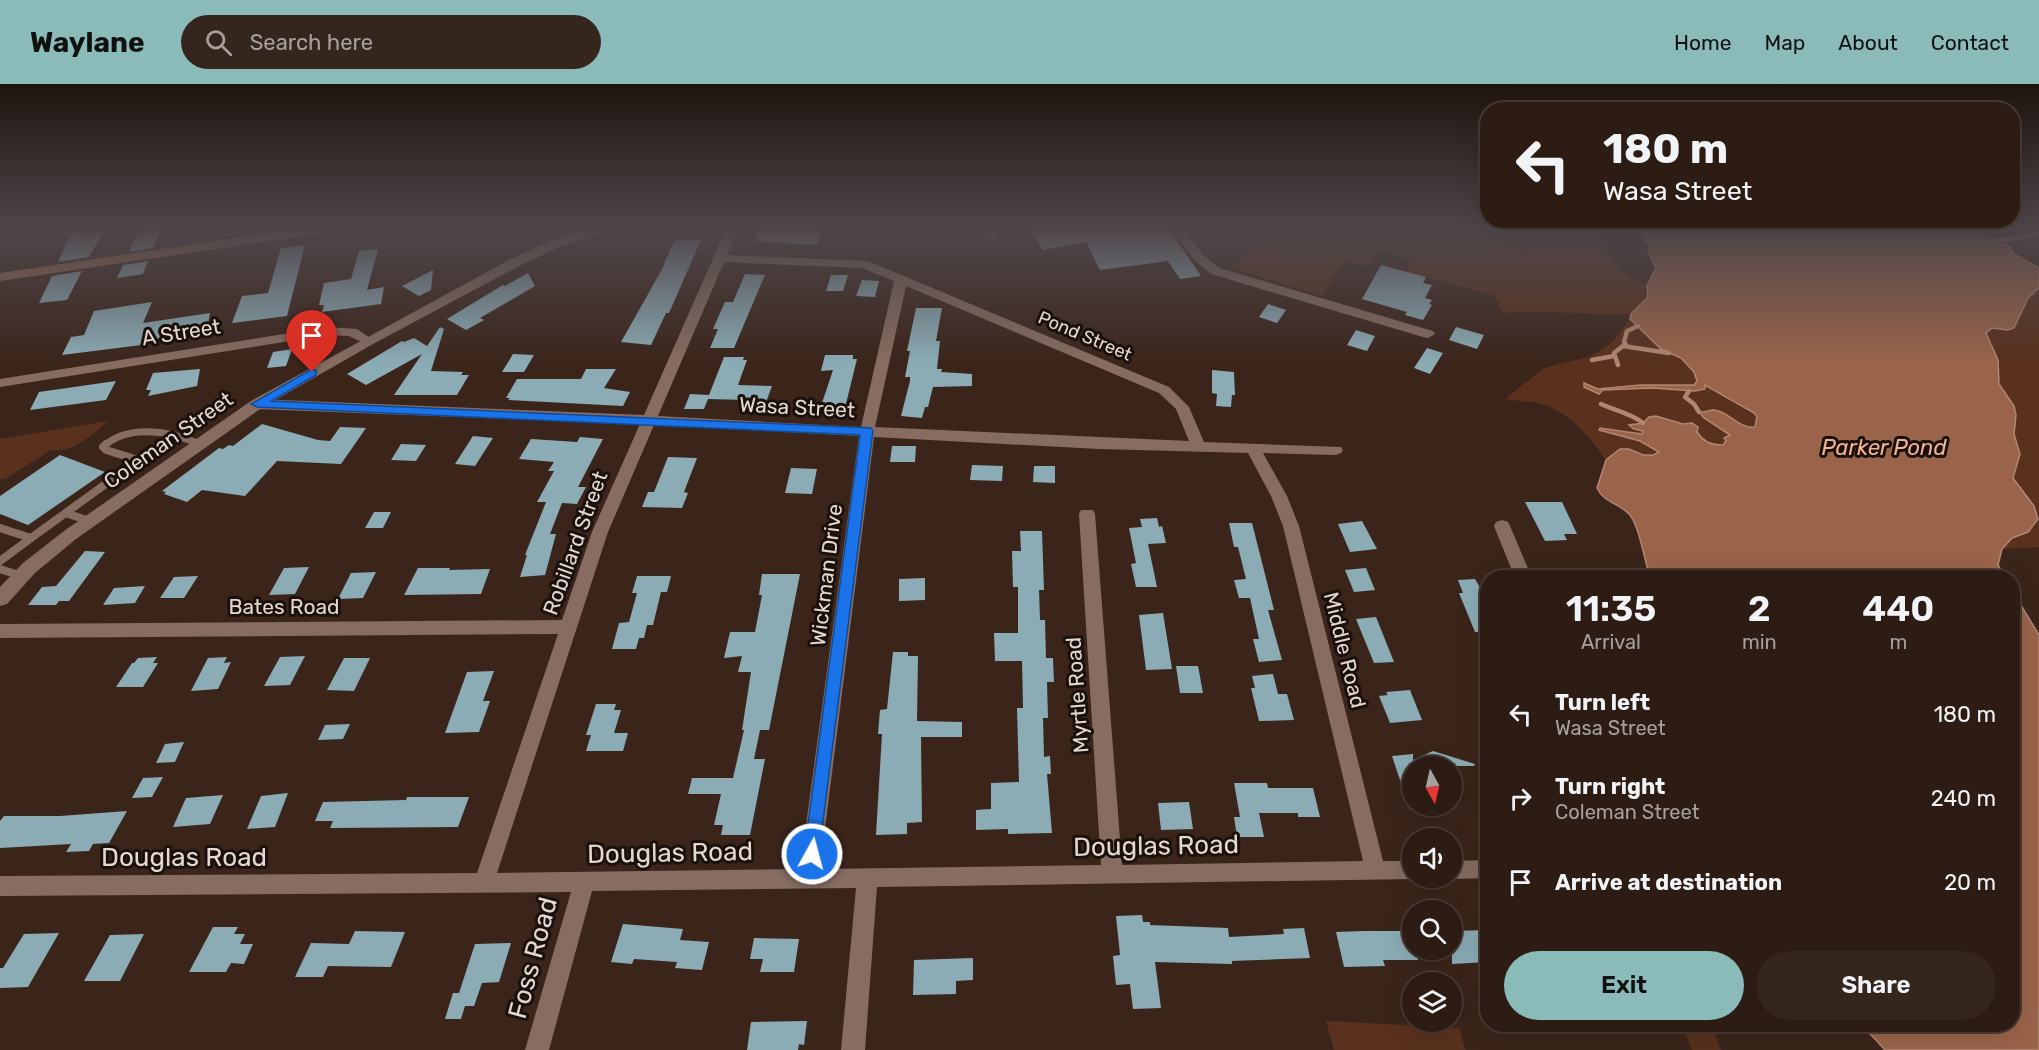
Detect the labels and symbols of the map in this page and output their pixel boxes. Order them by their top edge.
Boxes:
street label: Pond Street [1035,306,1135,366]
pin [286,310,337,372]
street label: A Street [140,313,222,351]
street label: Coleman Street [99,386,237,494]
street label: Wasa Street [738,391,856,423]
water label: Parker Pond [1821,434,1947,461]
street label: Robillard Street [537,468,613,618]
street label: Wickman Drive [805,503,847,647]
street label: Middle Road [1319,589,1371,711]
street label: Bates Road [228,594,340,619]
street label: Myrtle Road [1060,636,1094,754]
north arrow [1402,756,1462,816]
position arrow [780,822,844,886]
street label: Douglas Road [1073,829,1239,863]
street label: Douglas Road [587,836,753,870]
street label: Douglas Road [101,842,267,873]
street label: Foss Road [502,894,564,1022]

